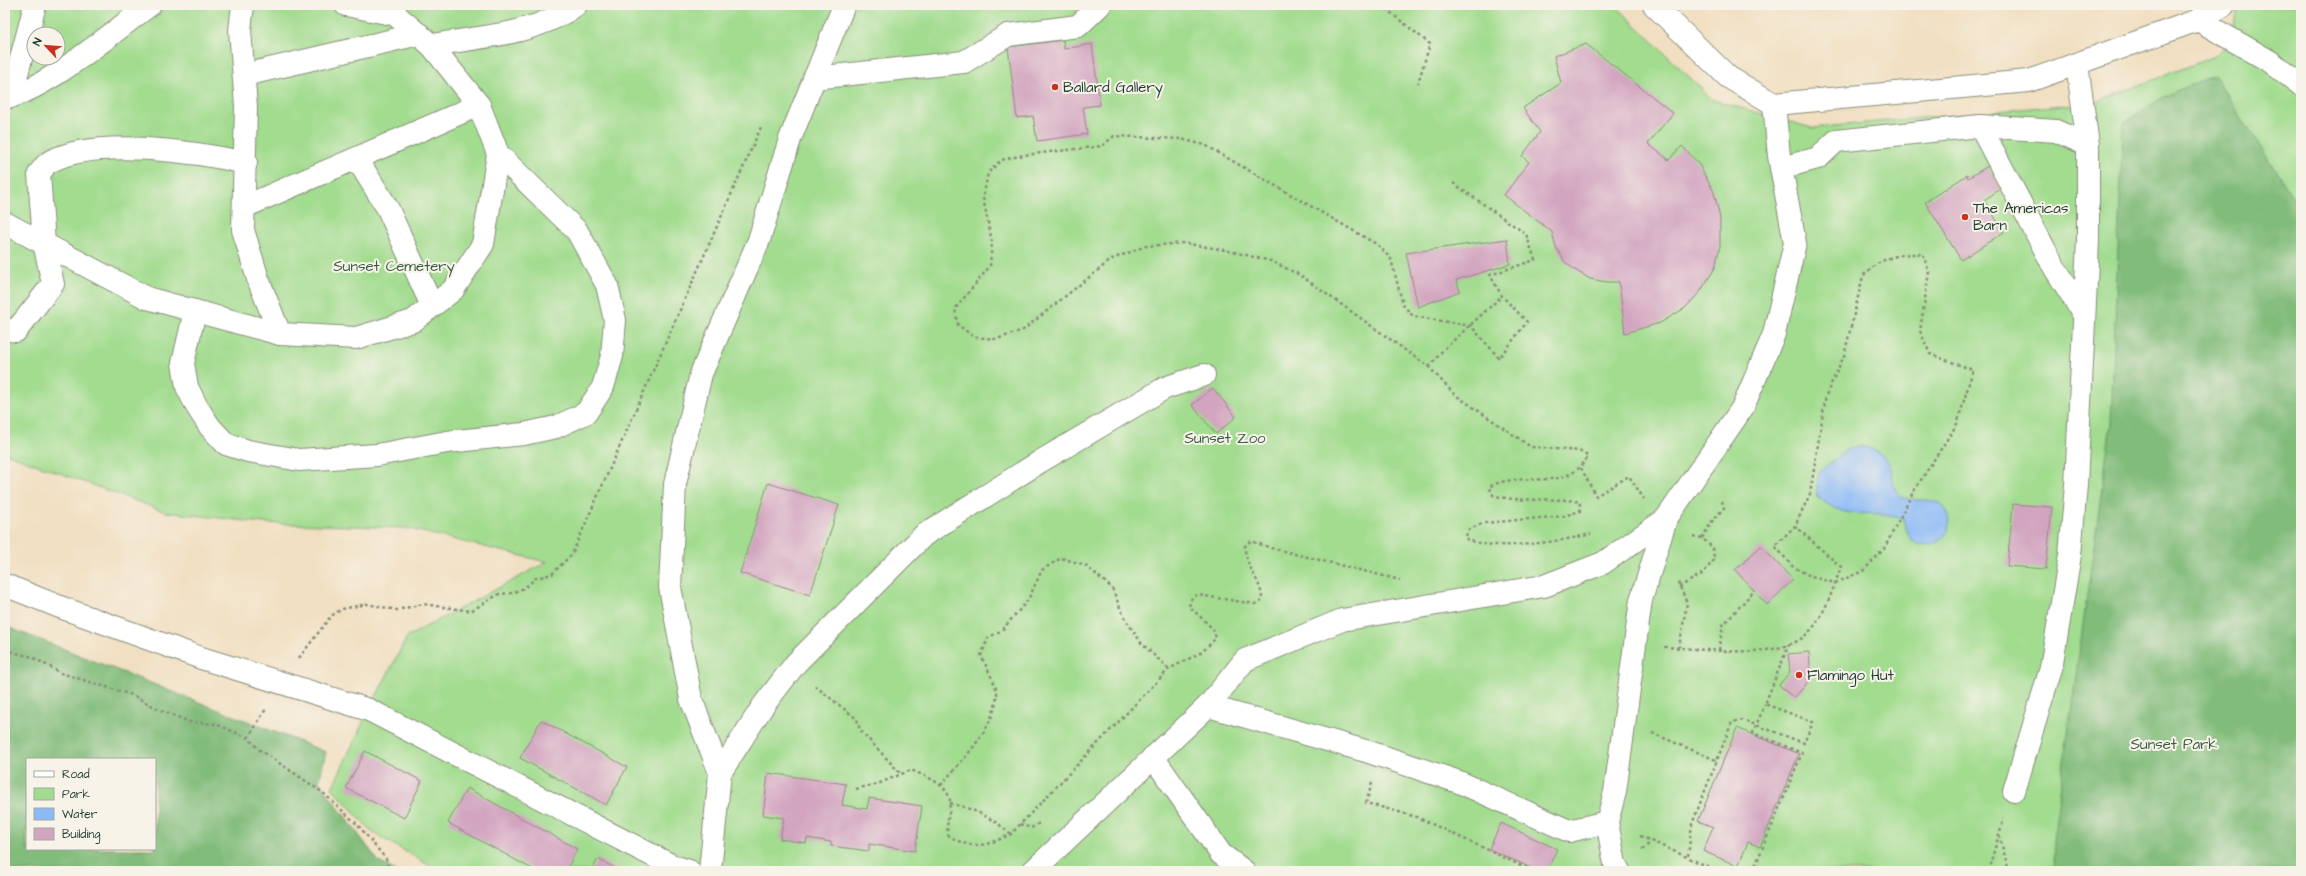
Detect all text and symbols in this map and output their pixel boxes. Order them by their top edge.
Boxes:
north arrow [26,26,66,66]
text: N [29,35,46,48]
place label: Ballard Gallery [1063,77,1163,99]
marker: Ballard Gallery [1050,82,1060,92]
place label: The Americas Barn [1973,198,2069,236]
marker: The Americas Barn [1960,212,1970,222]
park label: Sunset Cemetery [333,256,455,278]
park label: Sunset Zoo [1184,428,1266,449]
place label: Flamingo Hut [1807,665,1894,687]
marker: Flamingo Hut [1794,670,1804,680]
park label: Sunset Park [2130,734,2218,755]
legend [26,758,156,850]
text: Road [62,766,90,783]
text: Park [62,786,90,803]
text: Water [62,806,98,823]
text: Building [62,826,100,844]

